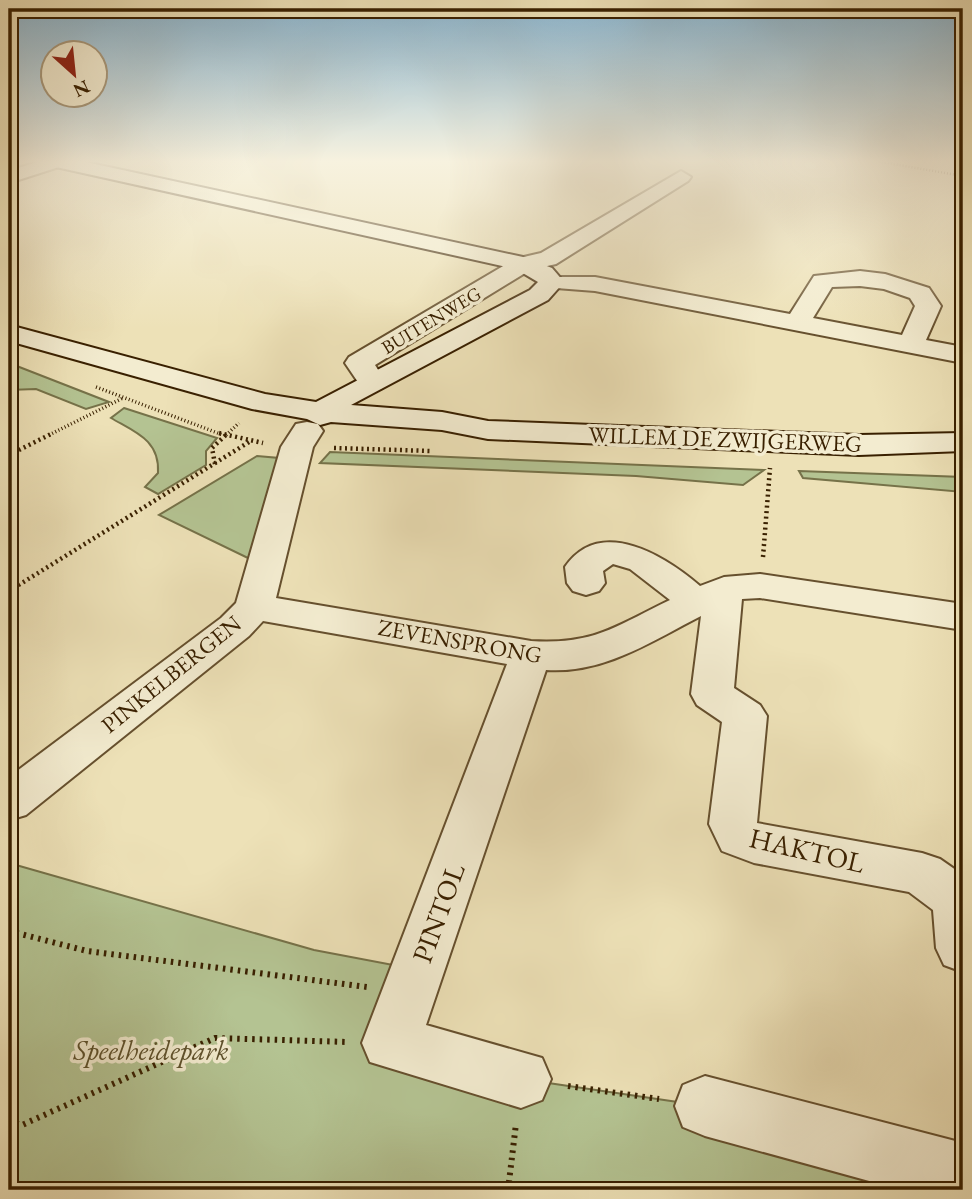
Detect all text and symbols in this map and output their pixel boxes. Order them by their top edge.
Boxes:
north arrow [38,38,108,108]
text: N [68,74,94,104]
street label: BUITENWEG [377,281,486,360]
street label: WILLEM DE ZWIJGERWEG [588,419,862,459]
street label: PINKELBERGEN [95,608,247,740]
street label: ZEVENSPRONG [376,612,544,670]
street label: HAKTOL [746,819,869,881]
street label: PINTOL [403,858,473,968]
park label: Speelheidepark [72,1032,229,1068]

